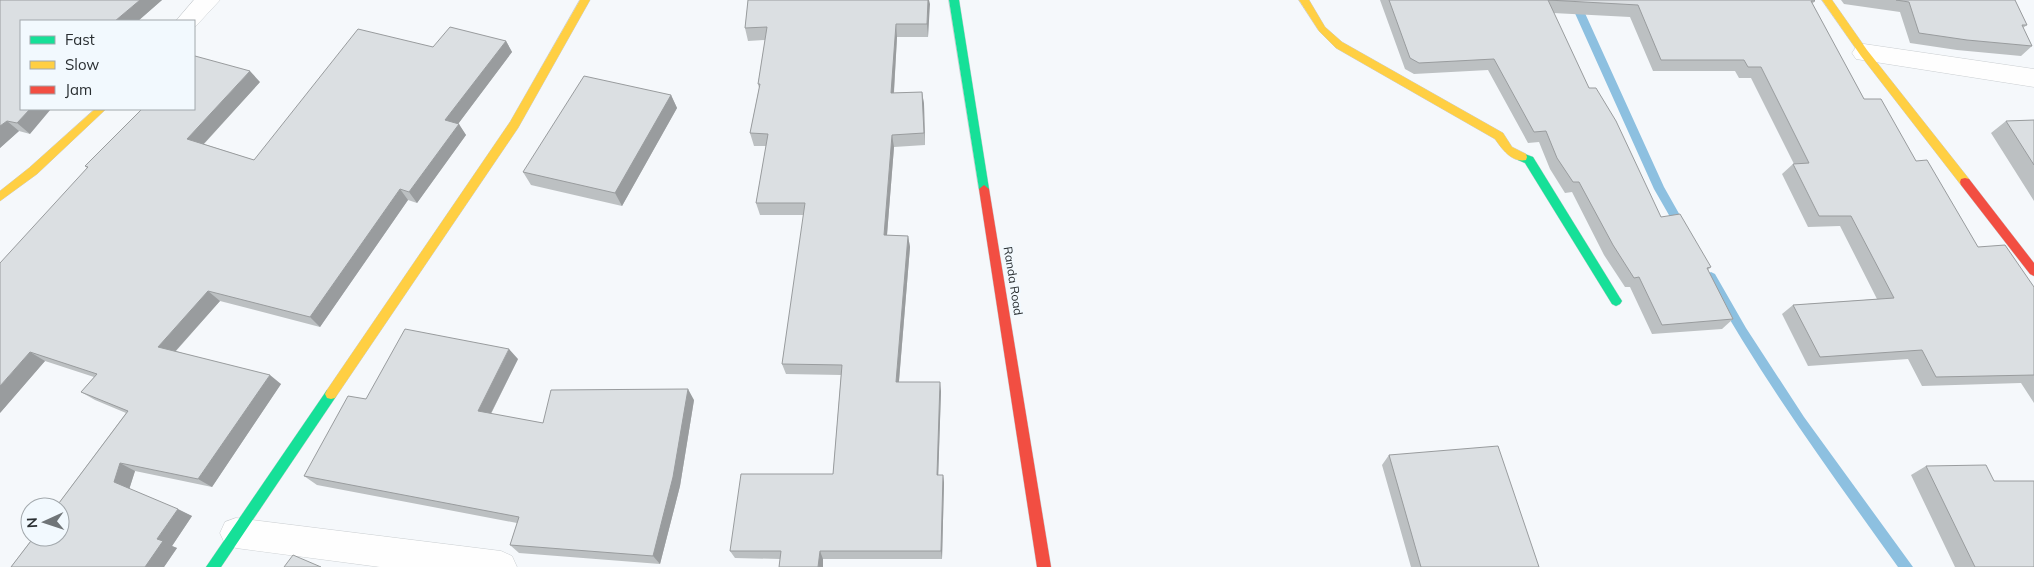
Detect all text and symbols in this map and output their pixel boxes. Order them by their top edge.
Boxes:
legend [20,20,195,110]
text: Fast [65,30,95,49]
text: Slow [65,55,99,74]
text: Jam [65,80,92,99]
street label: Randa Road [1001,245,1026,316]
north arrow [20,497,70,547]
text: N [23,517,41,528]

